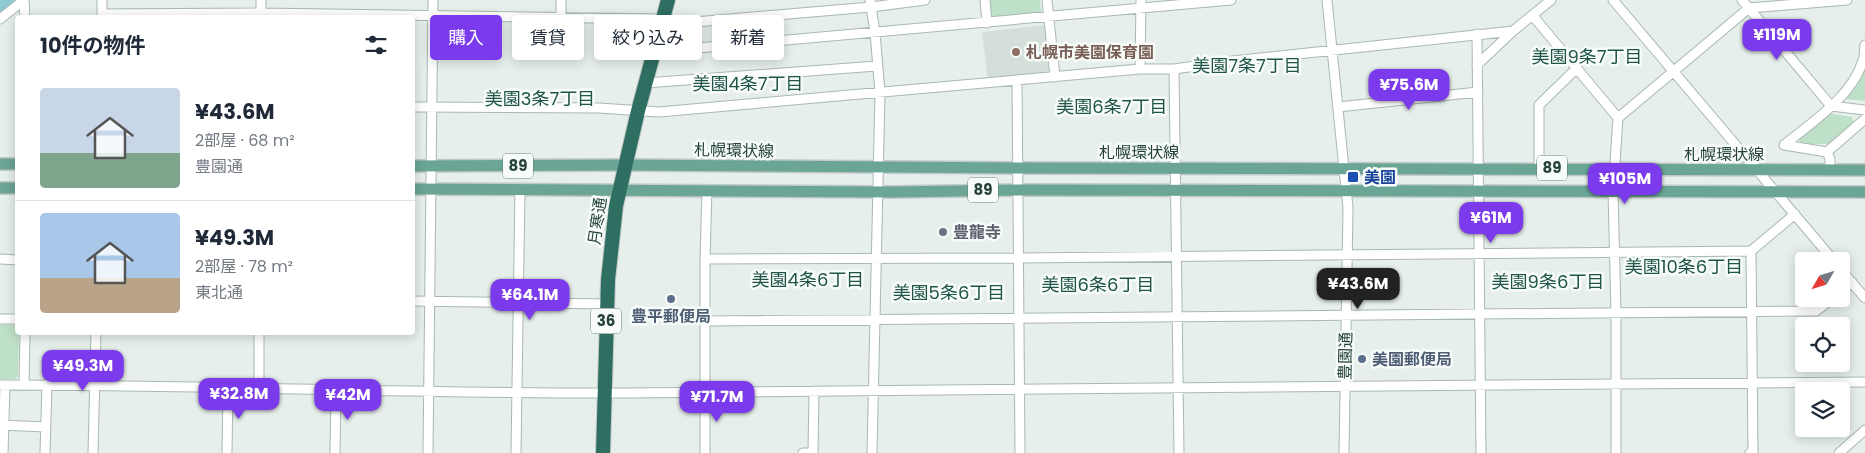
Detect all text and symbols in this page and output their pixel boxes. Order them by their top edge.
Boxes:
chip: 購入 [430,15,502,60]
chip: 賃貸 [512,15,584,60]
chip: 絞り込み [594,15,702,60]
chip: 新着 [712,15,784,60]
pin: ¥119M [1742,18,1812,61]
text: ¥119M [1753,23,1801,46]
text: 10件の物件 [40,31,146,60]
icon: filters [362,31,390,59]
place label: 札幌市美園保育園 [1026,41,1154,64]
district label: 美園9条7丁目 [1531,44,1643,69]
marker: 札幌市美園保育園 [1010,46,1022,58]
district label: 美園7条7丁目 [1192,53,1302,78]
pin: ¥75.6M [1368,68,1450,111]
district label: 美園4条7丁目 [692,71,804,96]
text: ¥75.6M [1379,73,1439,96]
district label: 美園3条7丁目 [485,86,595,111]
district label: 美園6条7丁目 [1056,94,1168,119]
text: ¥43.6M [195,97,275,126]
icon: home [80,108,140,168]
text: 2部屋 · 68 m² [195,129,294,152]
street label: 札幌環状線 [694,138,774,163]
street label: 札幌環状線 [1099,141,1179,164]
street label: 札幌環状線 [1684,143,1764,166]
road number: 89 [503,154,533,178]
text: 豊園通 [195,155,243,178]
road number: 89 [1537,156,1567,180]
pin: ¥105M [1590,162,1660,205]
place label: 美園 [1364,166,1396,189]
text: ¥105M [1599,167,1651,190]
marker: 美園 [1346,170,1360,184]
road number: 89 [968,178,998,202]
street label: 月寒通 [583,196,612,246]
pin: ¥61M [1461,202,1521,244]
text: ¥61M [1470,206,1512,229]
place label: 豊龍寺 [953,221,1001,244]
text: ¥49.3M [195,223,274,252]
marker: 豊龍寺 [937,226,949,238]
icon: home [80,233,140,293]
north arrow [1795,252,1850,308]
map controls [1795,252,1850,437]
district label: 美園10条6丁目 [1625,254,1743,279]
text: 2部屋 · 78 m² [195,255,293,278]
district label: 美園4条6丁目 [752,267,864,292]
pin: ¥43.6M [1317,268,1399,310]
district label: 美園9条6丁目 [1492,269,1604,294]
district label: 美園6条6丁目 [1042,272,1154,297]
text: ¥43.6M [1328,272,1388,295]
pin: ¥64.1M [489,278,571,321]
district label: 美園5条6丁目 [893,280,1005,305]
text: 東北通 [195,281,243,304]
text: ¥64.1M [502,283,558,306]
marker: 豊平郵便局 [665,293,677,305]
place label: 豊平郵便局 [631,305,711,328]
road number: 36 [591,308,621,334]
button: locate [1795,317,1850,372]
street label: 豊園通 [1334,332,1357,380]
place label: 美園郵便局 [1372,348,1452,371]
pin: ¥49.3M [42,350,124,392]
marker: 美園郵便局 [1356,353,1368,365]
text: ¥49.3M [53,354,113,377]
pin: ¥32.8M [198,378,280,420]
pin: ¥42M [318,378,378,421]
pin: ¥71.7M [676,380,758,423]
text: ¥32.8M [209,382,269,405]
button: layers [1795,382,1850,437]
text: ¥42M [325,383,371,406]
text: ¥71.7M [690,385,744,408]

